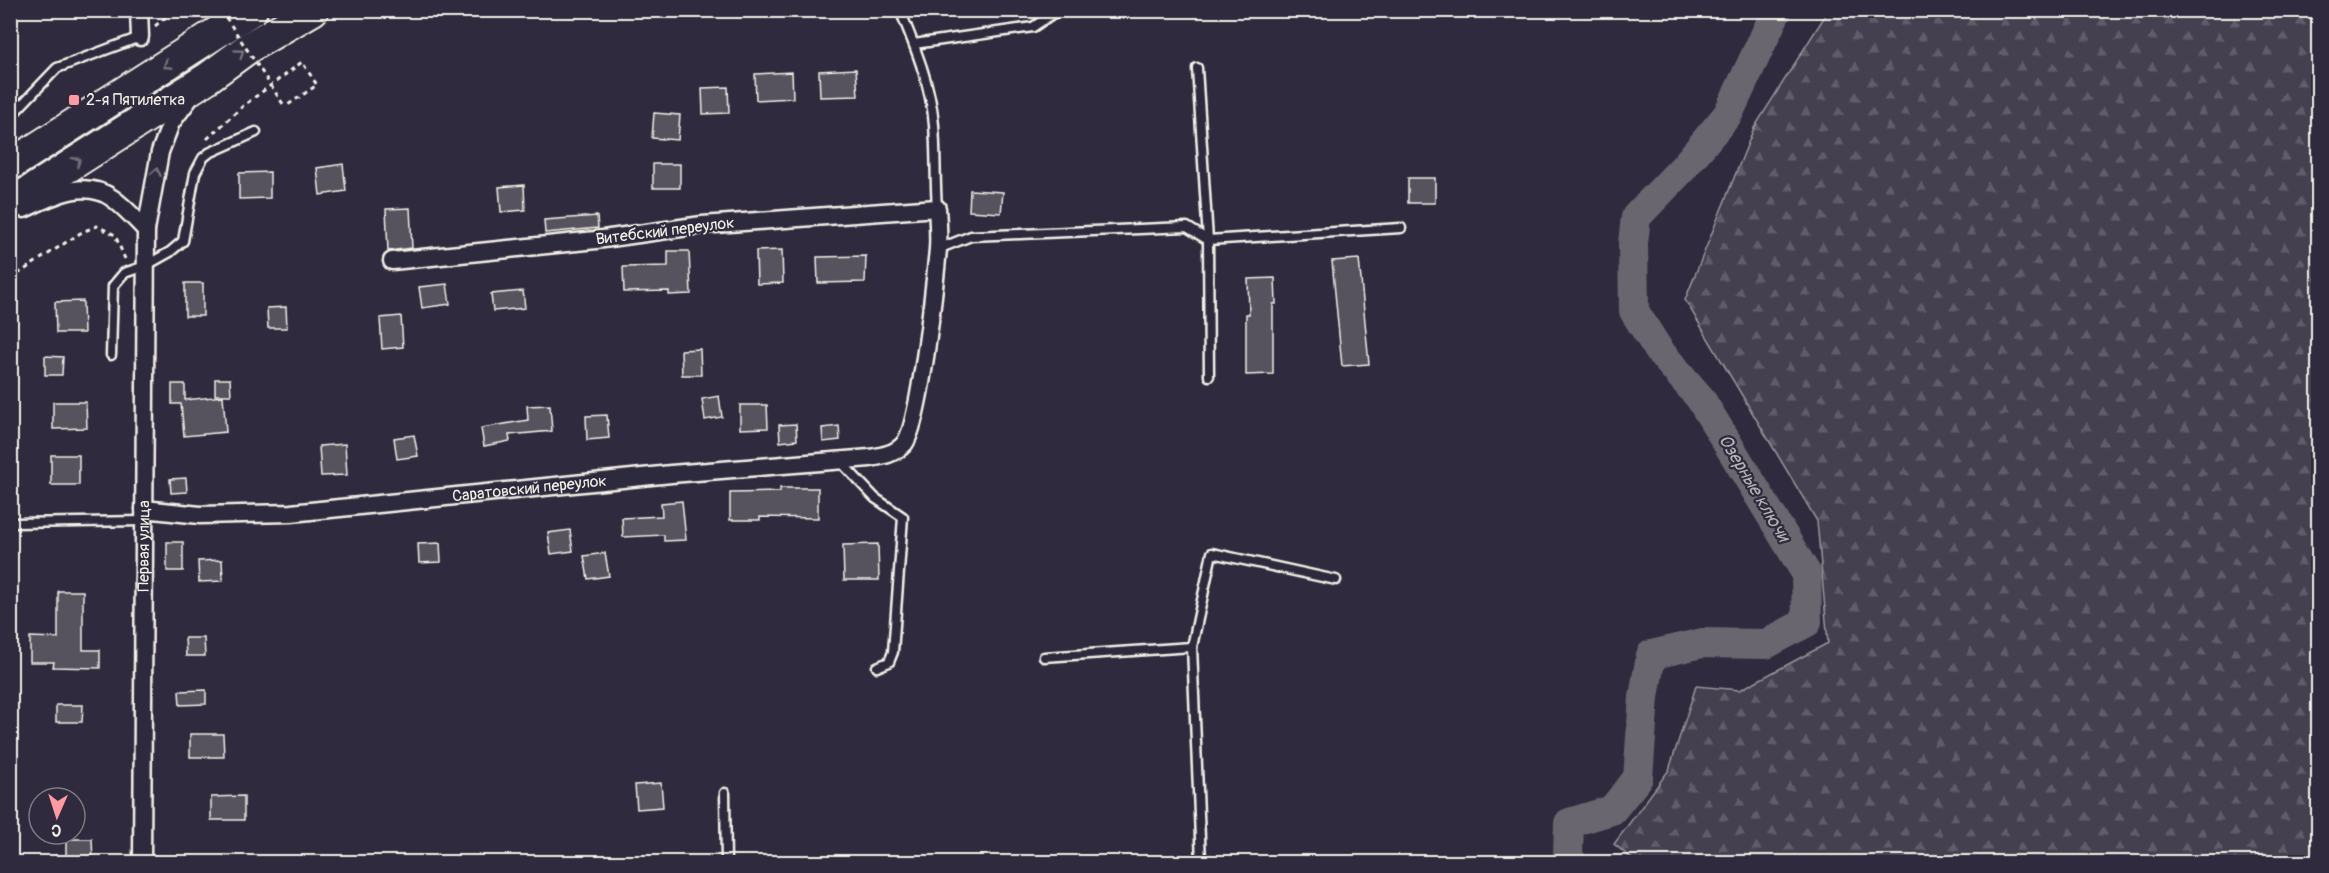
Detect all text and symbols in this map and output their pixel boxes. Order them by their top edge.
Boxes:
one-way arrow [234,50,245,61]
one-way arrow [163,58,174,69]
place label: 2-я Пятилетка [86,90,185,110]
marker: 2-я Пятилетка [67,93,81,107]
one-way arrow [71,157,82,168]
one-way arrow [149,167,162,177]
street label: Витебский переулок [595,213,735,249]
water label: Озерные ключи [1713,430,1796,547]
street label: Саратовский переулок [451,471,608,506]
street label: Первая улица [134,500,154,592]
north arrow [27,786,87,846]
text: С [51,820,62,840]

